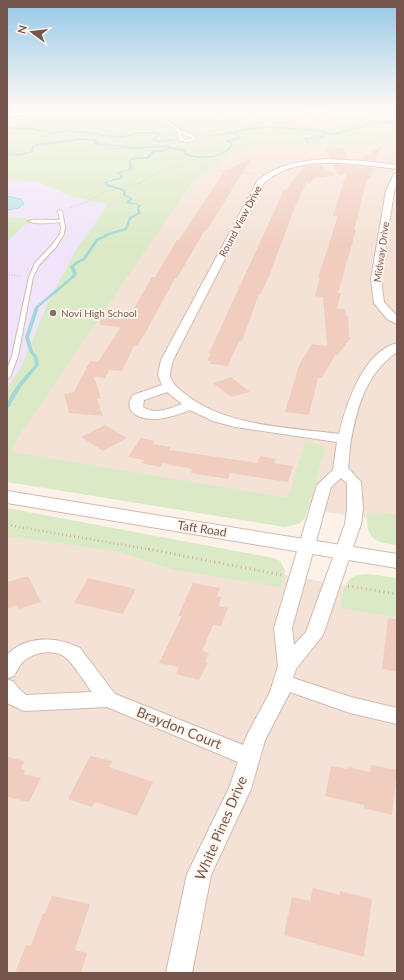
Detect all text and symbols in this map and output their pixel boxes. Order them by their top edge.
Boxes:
north arrow [12,12,52,52]
text: N [14,24,29,35]
street label: Round View Drive [216,183,264,259]
street label: Midway Drive [371,221,391,283]
place label: Novi High School [61,307,137,319]
marker: Novi High School [48,308,58,318]
street label: Taft Road [176,517,228,540]
street label: Braydon Court [134,703,224,752]
street label: White Pines Drive [191,773,250,882]

